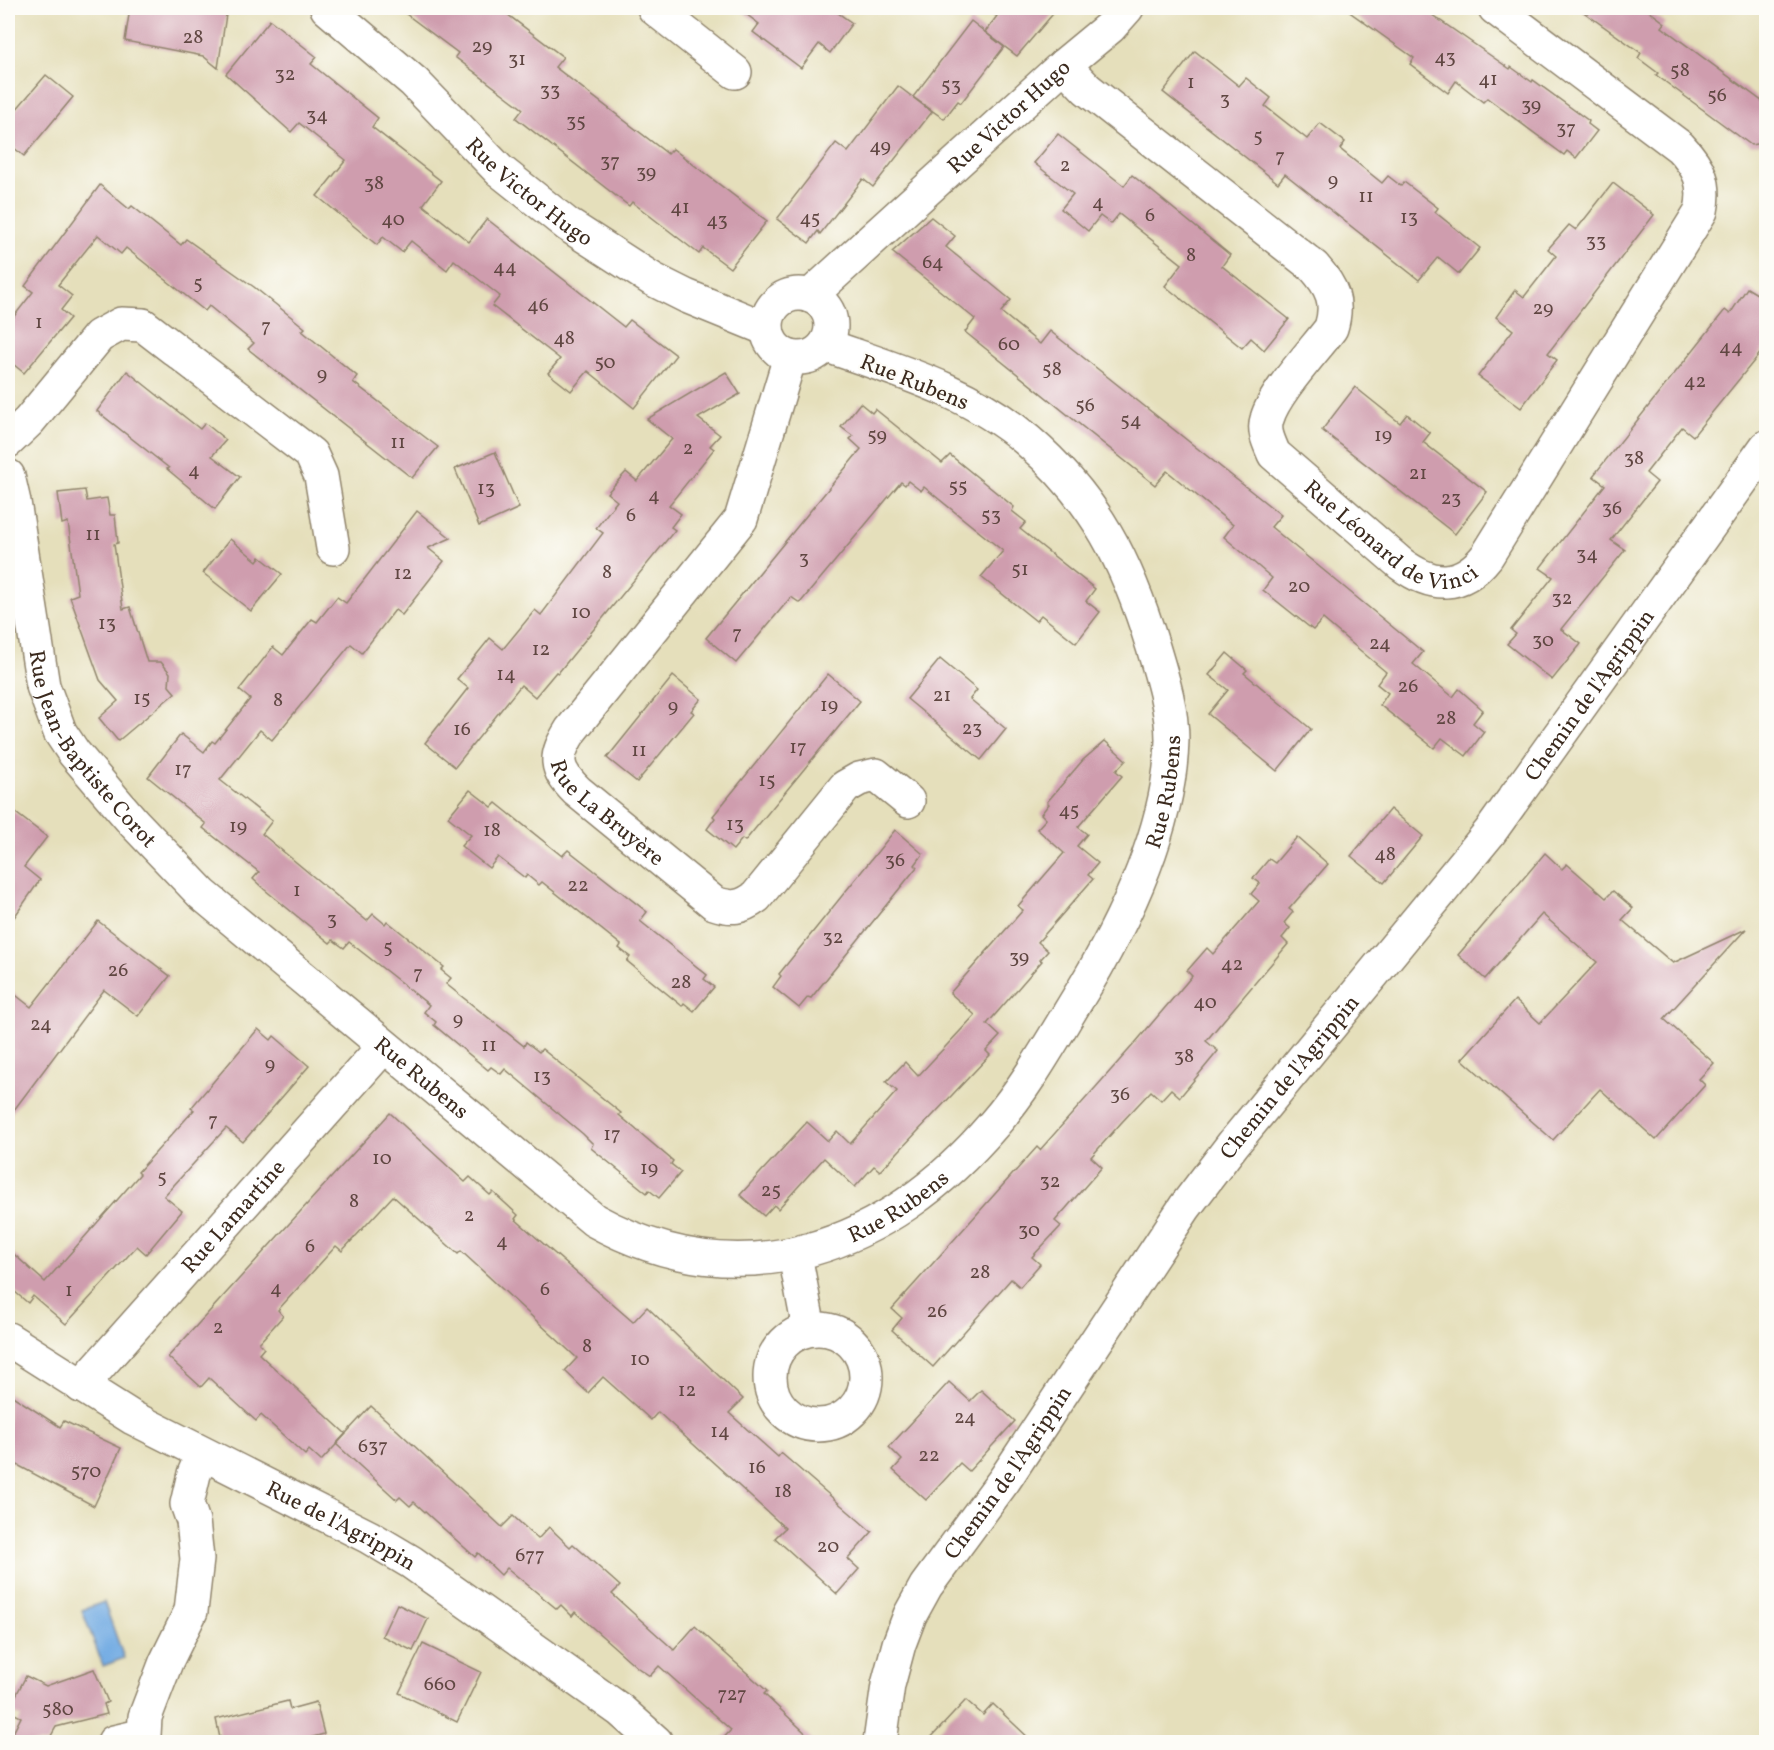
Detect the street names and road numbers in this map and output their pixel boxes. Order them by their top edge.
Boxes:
street label: Rue Victor Hugo [941,53,1078,182]
street label: Rue Victor Hugo [458,131,598,255]
street label: Rue Rubens [855,347,973,419]
street label: Rue Léonard de Vinci [1296,474,1486,599]
street label: Chemin de l'Agrippin [1518,603,1663,788]
street label: Rue Jean-Baptiste Corot [20,648,163,856]
street label: Rue Rubens [1139,735,1190,853]
street label: Rue La Bruyère [541,756,670,874]
street label: Chemin de l'Agrippin [1214,989,1368,1167]
street label: Rue Rubens [366,1030,475,1128]
street label: Rue Lamartine [175,1154,294,1281]
street label: Rue Rubens [843,1164,957,1252]
street label: Chemin de l'Agrippin [938,1381,1080,1567]
street label: Rue de l'Agrippin [260,1474,421,1579]

